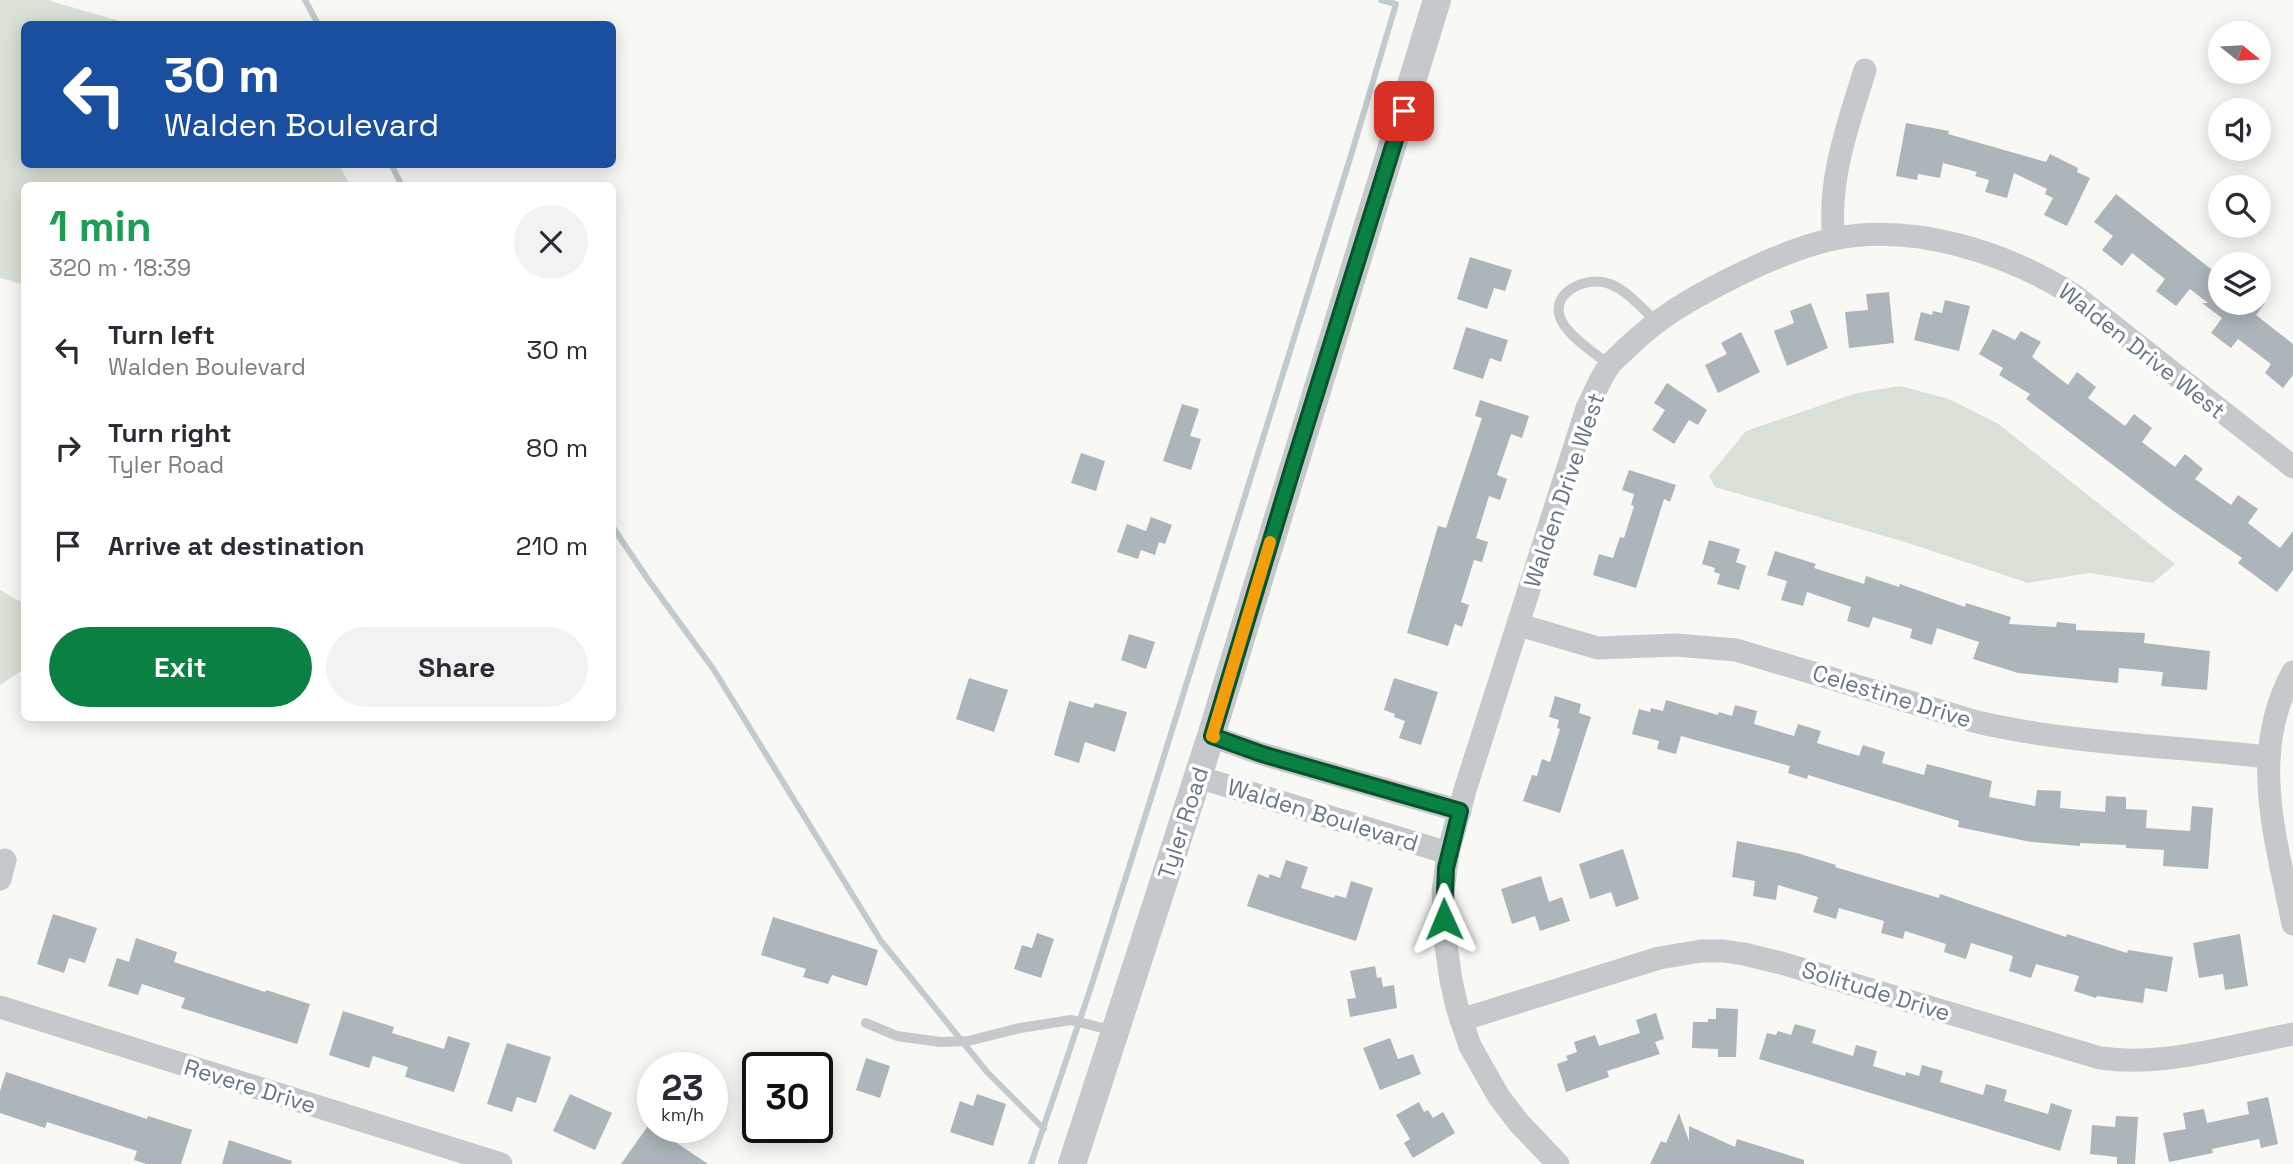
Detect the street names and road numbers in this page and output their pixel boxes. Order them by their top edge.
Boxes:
street label: Walden Drive West [2052,276,2232,426]
street label: Walden Drive West [1517,389,1611,591]
street label: Celestine Drive [1809,658,1975,734]
street label: Tyler Road [1151,763,1215,883]
street label: Walden Boulevard [1224,772,1422,858]
street label: Solitude Drive [1798,954,1954,1028]
street label: Revere Drive [181,1052,319,1120]

